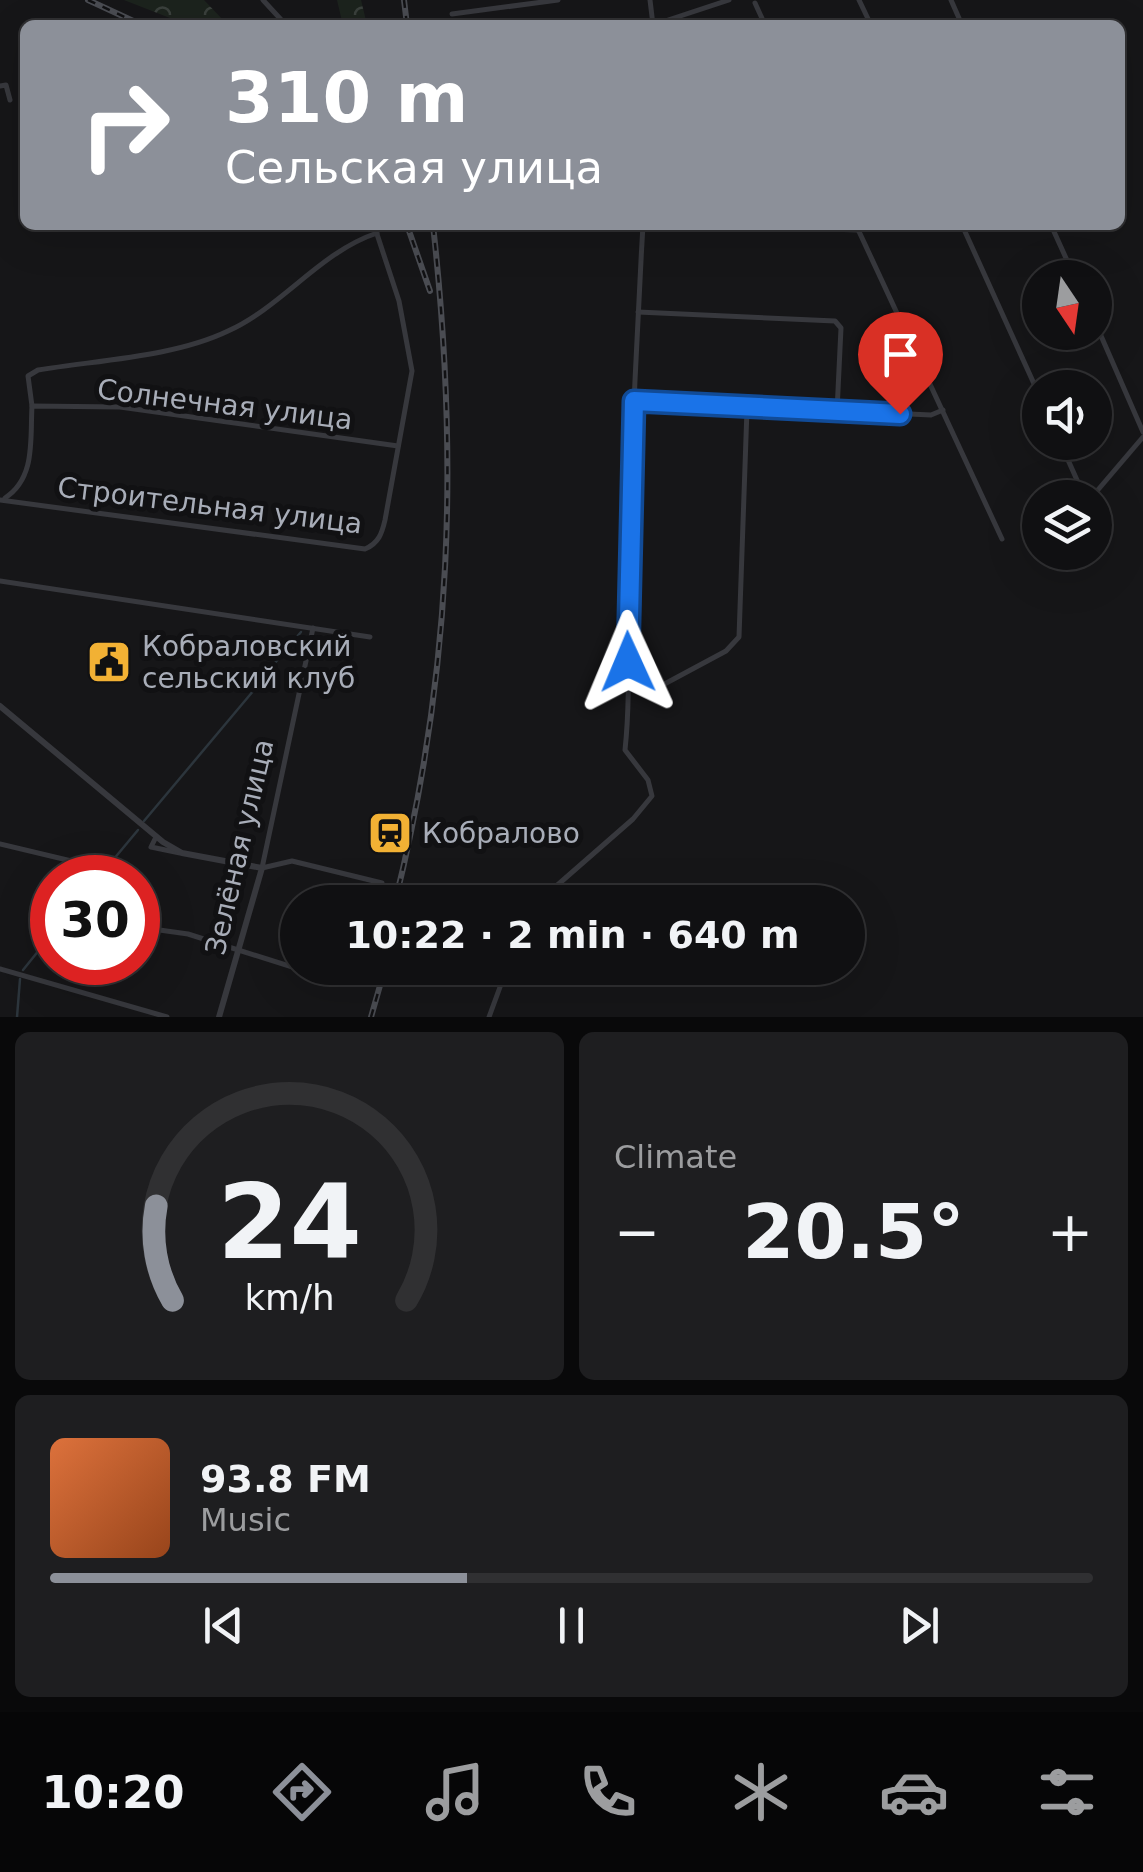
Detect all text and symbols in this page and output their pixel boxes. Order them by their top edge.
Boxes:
text: 310 m [225,57,468,139]
icon: right [60,60,190,190]
text: Сельская улица [225,141,603,194]
north arrow [1022,260,1112,350]
map controls [1022,260,1112,570]
pin [858,312,943,415]
icon: arrive [873,327,928,382]
button: sound [1022,370,1112,460]
street label: Солнечная улица [96,372,354,437]
street label: Строительная улица [56,470,364,541]
button: layers [1022,480,1112,570]
position arrow [576,610,680,714]
place label: Кобраловский сельский клуб [142,630,355,695]
public building icon: Кобраловский сельский клуб [86,639,132,685]
street label: Зелёная улица [199,736,280,958]
station icon: Кобралово [367,810,413,856]
place label: Кобралово [422,817,580,850]
speed limit sign: 30 [30,855,160,985]
text: 10:22 · 2 min · 640 m [345,913,800,957]
text: Climate [614,1138,737,1176]
text: 24 [217,1161,362,1283]
text: 20.5° [742,1188,965,1276]
text: − [614,1200,660,1264]
text: + [1047,1200,1093,1264]
text: km/h [244,1277,335,1318]
text: 93.8 FM [200,1457,371,1501]
text: Music [200,1501,291,1539]
icon: previous [196,1598,251,1653]
icon: pause [544,1598,599,1653]
icon: next [892,1598,947,1653]
icon: directions [267,1757,337,1827]
icon: music [420,1757,490,1827]
icon: phone [573,1757,643,1827]
icon: climate [726,1757,796,1827]
icon: car [879,1757,949,1827]
icon: filters [1032,1757,1102,1827]
text: 10:20 [41,1766,185,1819]

